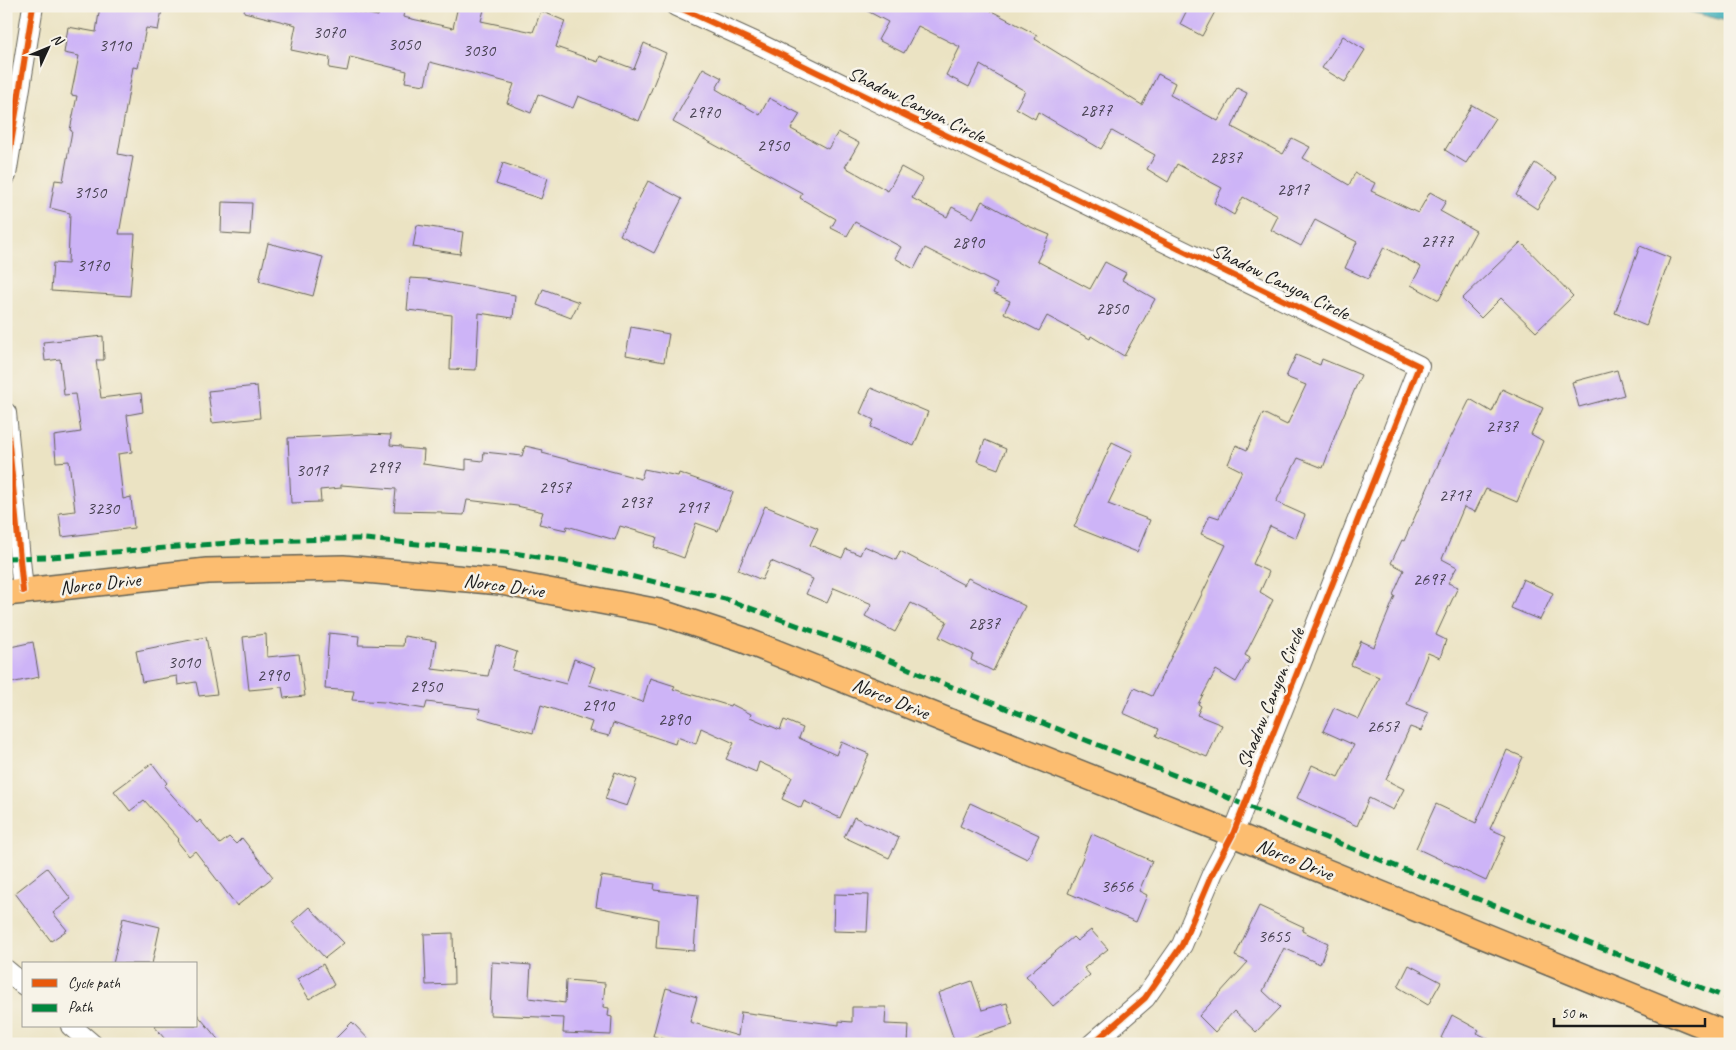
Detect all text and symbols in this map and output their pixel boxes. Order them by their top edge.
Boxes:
house number: 3070 [313,21,347,43]
north arrow [22,22,72,72]
text: N [48,30,68,50]
house number: 3050 [388,33,422,55]
house number: 3110 [99,34,133,56]
house number: 3030 [463,39,497,61]
street label: Shadow Canyon Circle [844,60,991,149]
house number: 2877 [1080,99,1113,121]
house number: 2970 [688,101,722,123]
house number: 2950 [757,134,791,156]
house number: 2837 [1210,146,1243,168]
house number: 2817 [1277,178,1310,200]
house number: 3150 [74,181,108,203]
house number: 2777 [1421,230,1454,252]
house number: 2890 [952,231,986,253]
street label: Shadow Canyon Circle [1208,237,1355,326]
house number: 3170 [77,254,111,276]
house number: 2850 [1096,297,1130,319]
house number: 2737 [1486,415,1519,437]
house number: 2997 [368,456,401,478]
house number: 3017 [296,459,329,481]
house number: 2957 [539,476,572,498]
house number: 2717 [1439,484,1472,506]
house number: 2937 [620,491,653,513]
house number: 2917 [677,496,710,518]
house number: 3230 [87,497,121,519]
street label: Norco Drive [59,567,143,600]
street label: Norco Drive [462,567,547,604]
house number: 2697 [1413,568,1446,590]
house number: 2837 [968,612,1001,634]
street label: Shadow Canyon Circle [1231,623,1311,772]
house number: 3010 [168,651,202,673]
house number: 2990 [257,664,291,686]
street label: Norco Drive [849,672,934,726]
house number: 2950 [410,675,444,697]
house number: 2910 [582,694,616,716]
house number: 2890 [658,708,692,730]
house number: 2657 [1367,715,1400,737]
street label: Norco Drive [1253,833,1338,887]
house number: 3656 [1101,875,1134,897]
house number: 3655 [1258,925,1291,947]
legend [22,962,198,1028]
text: Cycle path [68,974,120,993]
scale bar [1554,995,1705,1027]
text: Path [68,998,94,1017]
text: 50 m [1561,1004,1588,1023]

